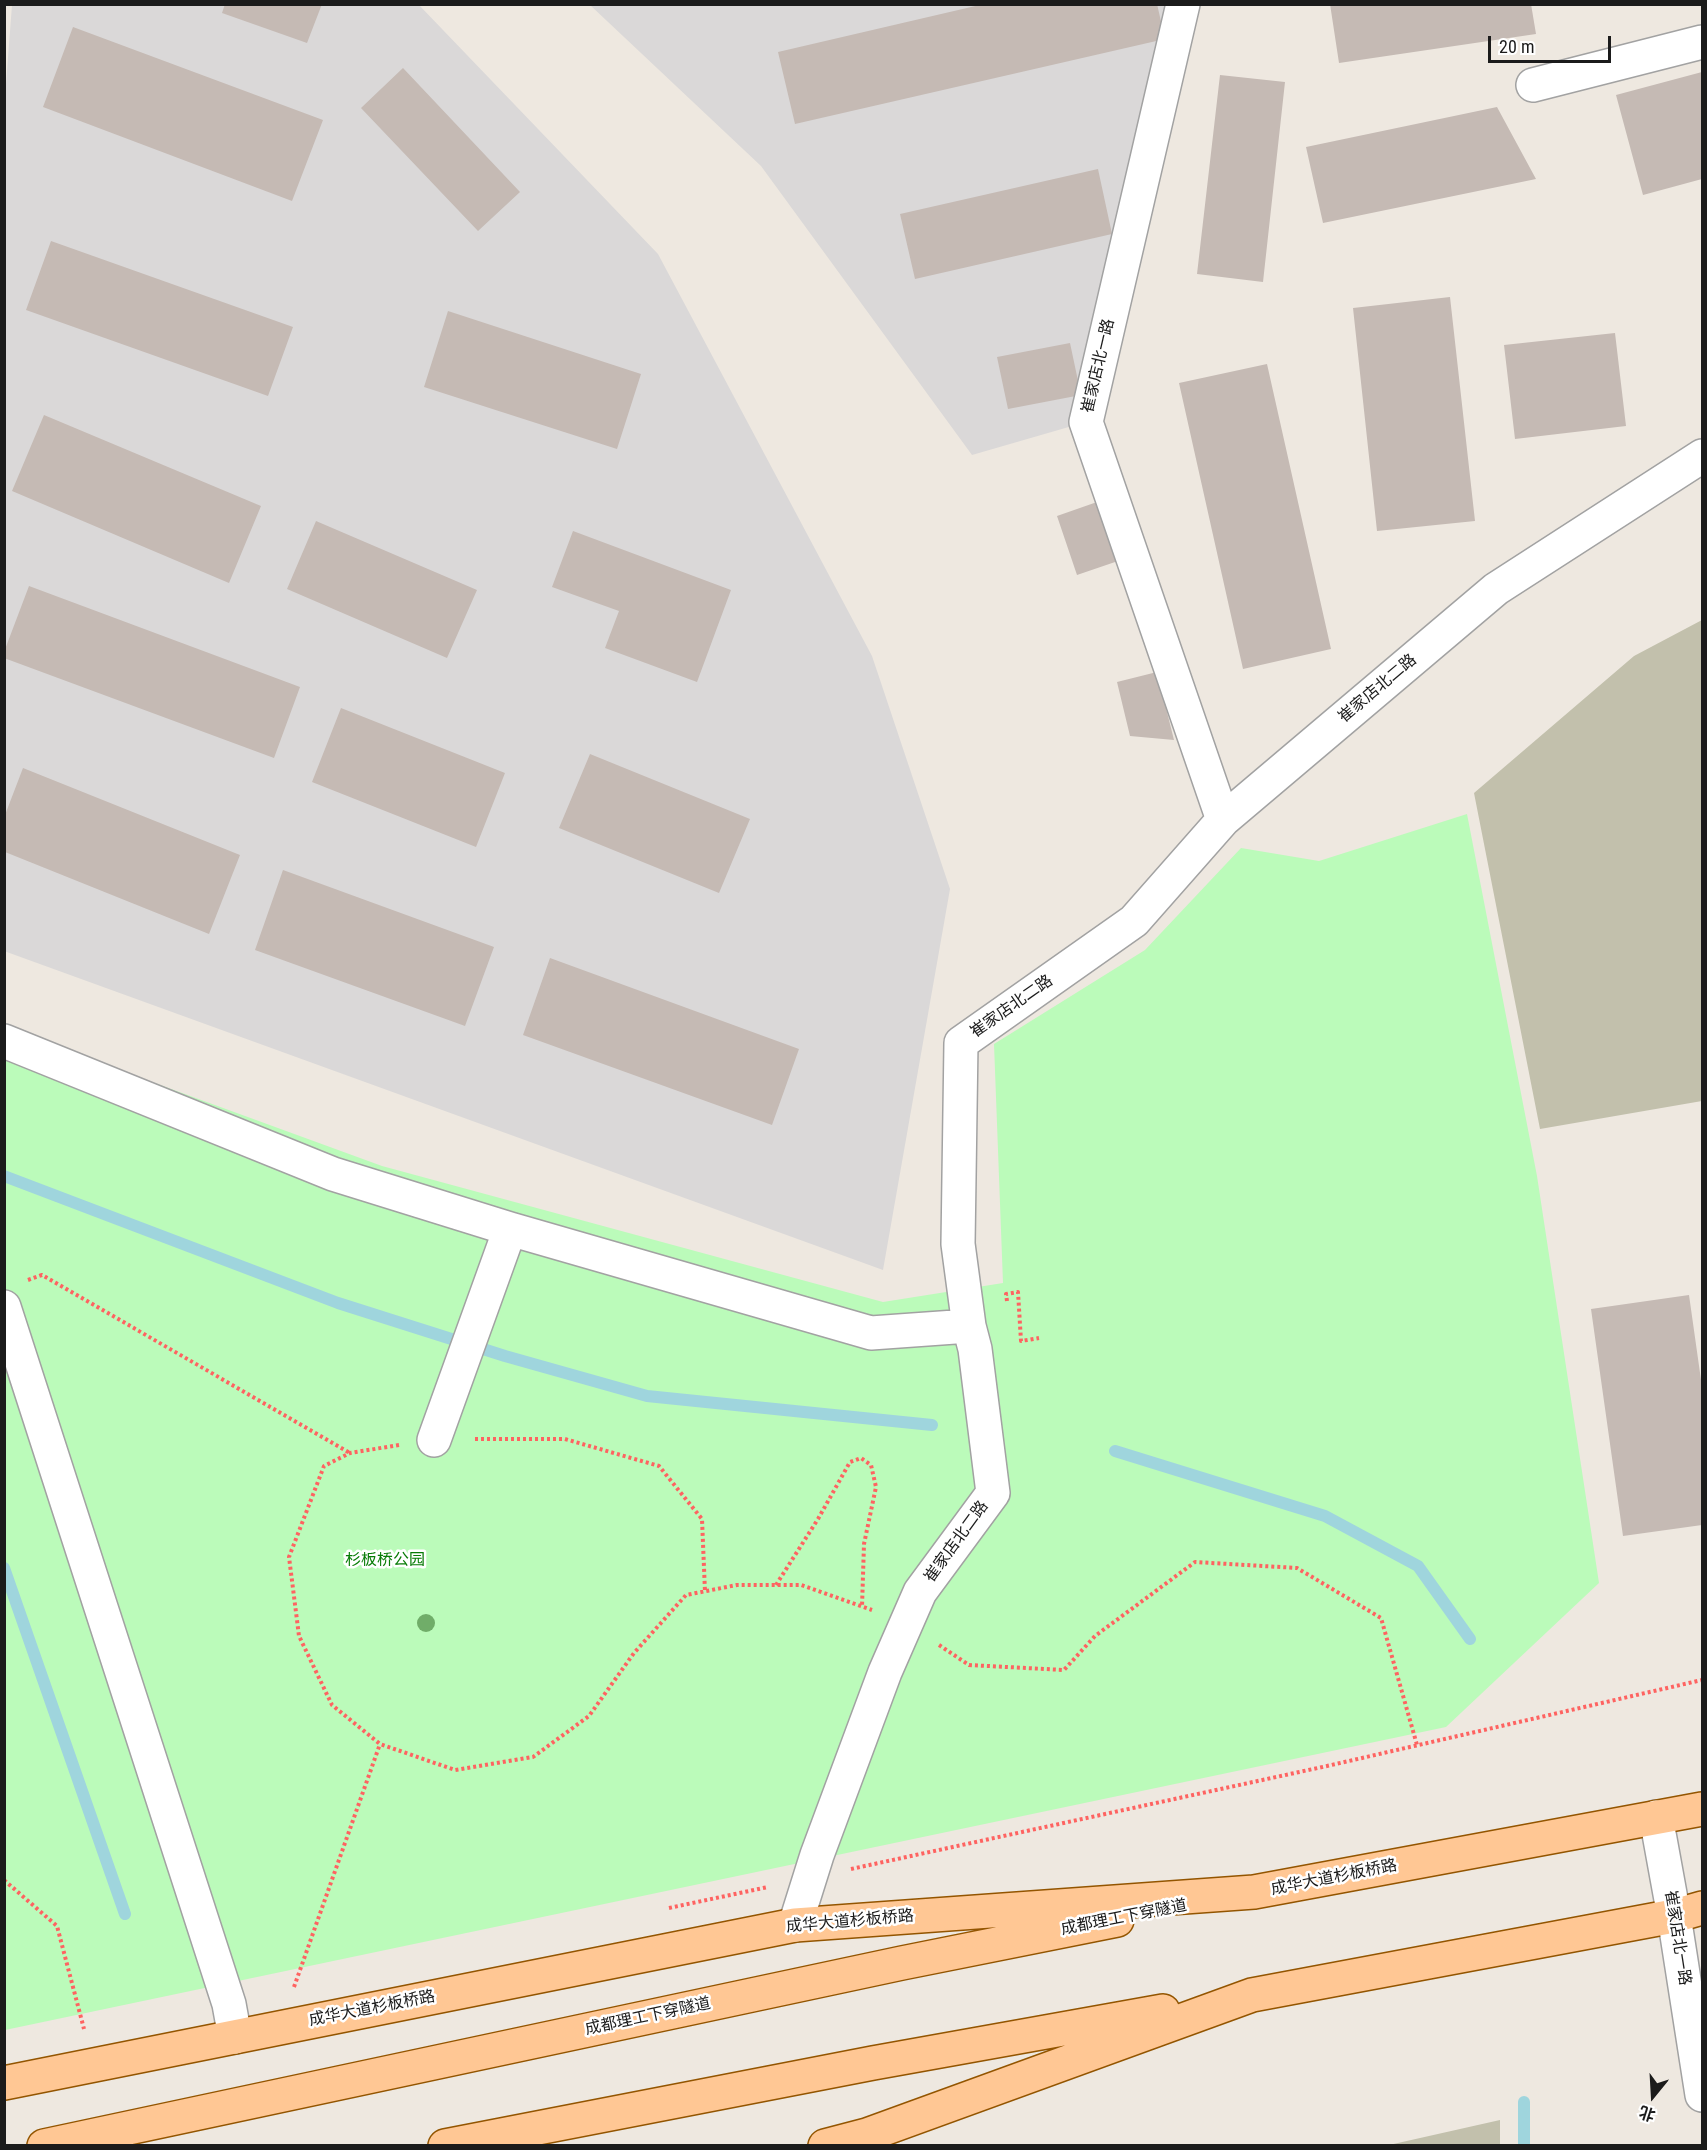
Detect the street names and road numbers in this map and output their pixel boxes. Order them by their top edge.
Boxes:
street label: 崔家店北一路 [1079,317,1119,415]
street label: 崔家店北二路 [1335,651,1421,727]
street label: 崔家店北二路 [967,972,1057,1042]
street label: 崔家店北二路 [921,1498,993,1586]
street label: 成华大道杉板桥路 [1269,1856,1399,1900]
street label: 崔家店北一路 [1660,1889,1694,1987]
street label: 成都理工下穿隧道 [1059,1896,1189,1940]
street label: 成华大道杉板桥路 [785,1907,915,1937]
street label: 成华大道杉板桥路 [307,1987,437,2031]
street label: 成都理工下穿隧道 [583,1994,713,2040]

